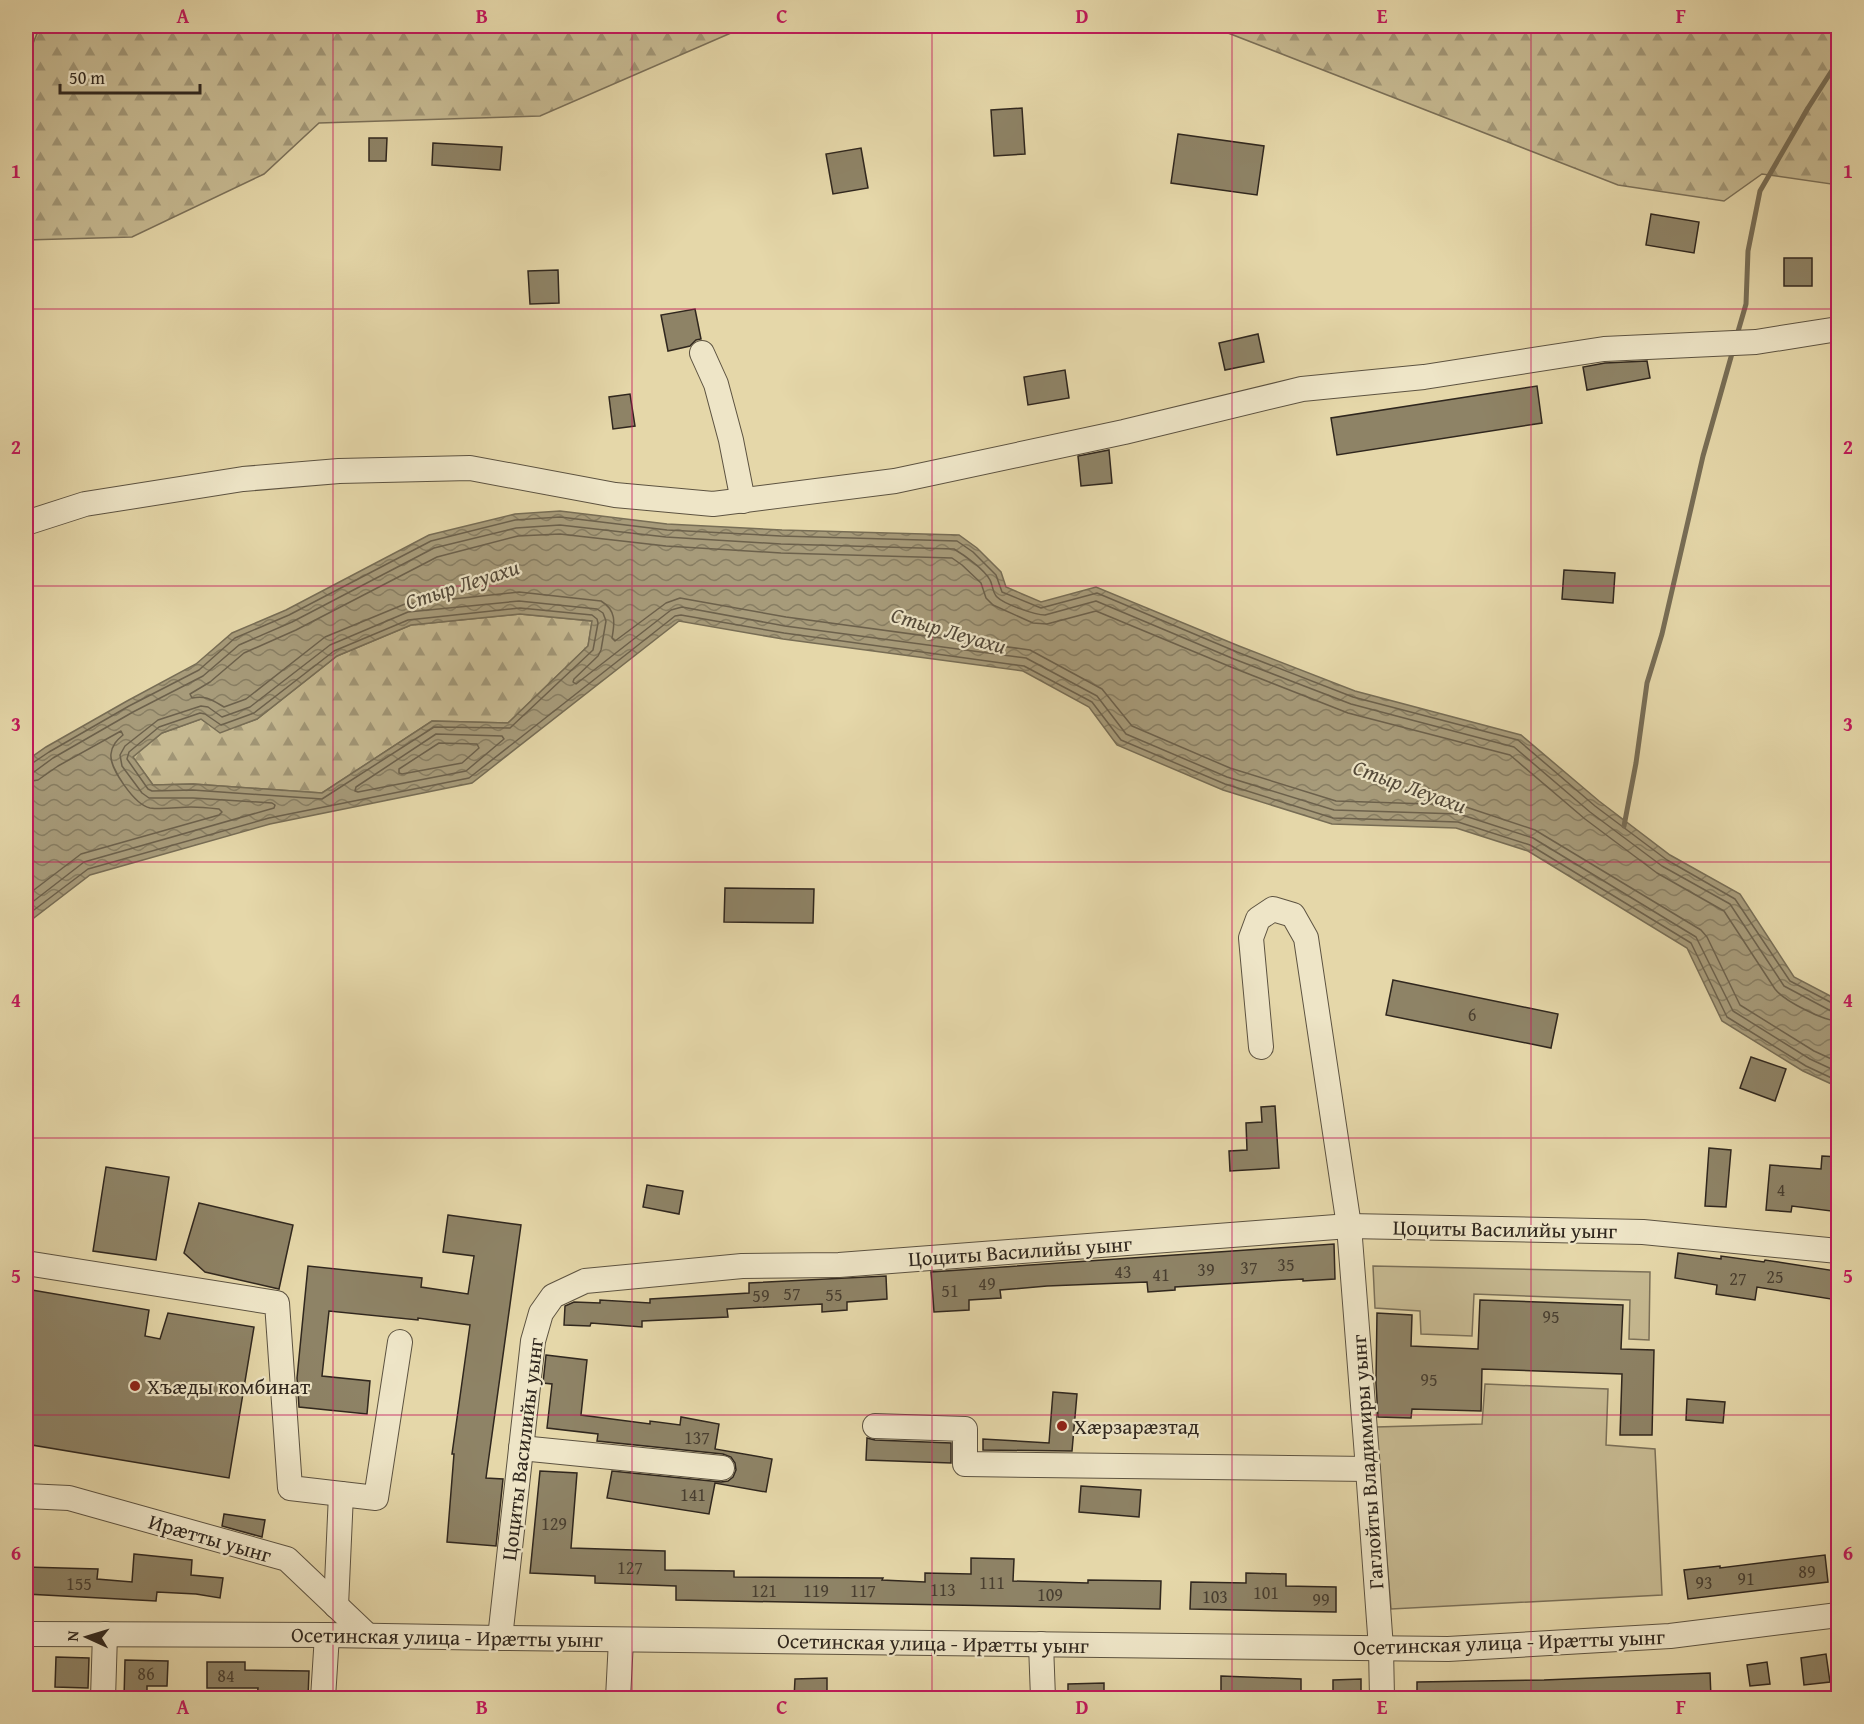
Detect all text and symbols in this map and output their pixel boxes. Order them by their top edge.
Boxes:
text: A [177,1,190,30]
text: B [476,1,488,30]
text: C [776,1,788,30]
text: D [1075,1,1089,30]
text: E [1377,1,1388,30]
text: F [1676,1,1686,30]
scale bar [60,57,200,95]
text: 50 m [69,64,105,91]
text: 1 [11,156,21,185]
text: 1 [1843,156,1853,185]
text: 2 [11,432,21,461]
text: 2 [1843,432,1853,461]
water label: Стыр Леуахи [401,550,523,618]
water label: Стыр Леуахи [888,598,1010,662]
text: 3 [11,709,21,738]
text: 3 [1843,709,1853,738]
water label: Стыр Леуахи [1349,751,1471,821]
text: 4 [11,985,21,1014]
text: 4 [1843,985,1853,1014]
house number: 6 [1468,1001,1476,1028]
house number: 4 [1777,1176,1785,1203]
street label: Цоциты Василийы уынг [1393,1212,1617,1246]
street label: Цоциты Василийы уынг [907,1228,1133,1274]
house number: 35 [1277,1251,1295,1278]
house number: 37 [1240,1254,1258,1281]
house number: 39 [1197,1256,1215,1283]
house number: 43 [1114,1258,1132,1285]
text: 5 [11,1261,21,1290]
house number: 41 [1152,1261,1170,1288]
text: 5 [1843,1261,1853,1290]
house number: 25 [1766,1263,1784,1290]
house number: 27 [1729,1265,1747,1292]
house number: 49 [978,1270,996,1297]
house number: 51 [941,1277,959,1304]
house number: 57 [783,1280,801,1307]
house number: 55 [825,1281,843,1308]
house number: 59 [752,1282,770,1309]
house number: 95 [1542,1303,1560,1330]
street label: Гаглойты Владимиры уынг [1343,1333,1391,1590]
street label: Цоциты Василийы уынг [493,1336,551,1562]
house number: 95 [1420,1366,1438,1393]
place label: Хъæды комбинат [147,1371,310,1402]
marker: Хъæды комбинат [128,1379,142,1393]
place label: Хæрзарæзтад [1074,1411,1200,1442]
marker: Хæрзарæзтад [1055,1419,1069,1433]
house number: 137 [684,1424,710,1451]
house number: 141 [680,1481,706,1508]
street label: Ирæтты уынг [145,1506,275,1570]
house number: 129 [541,1510,567,1537]
text: 6 [11,1538,21,1567]
text: 6 [1843,1538,1853,1567]
house number: 127 [617,1554,643,1581]
house number: 89 [1798,1558,1816,1585]
house number: 91 [1737,1565,1755,1592]
house number: 111 [979,1569,1005,1596]
house number: 93 [1695,1569,1713,1596]
house number: 155 [66,1570,92,1597]
house number: 113 [930,1576,956,1603]
house number: 121 [751,1577,777,1604]
house number: 119 [803,1577,829,1604]
house number: 117 [850,1577,876,1604]
house number: 101 [1253,1579,1279,1606]
house number: 109 [1037,1581,1063,1608]
house number: 103 [1202,1583,1228,1610]
house number: 99 [1312,1586,1330,1613]
north arrow [57,1607,117,1667]
street label: Осетинская улица - Ирæтты уынг [291,1619,603,1655]
street label: Осетинская улица - Ирæтты уынг [1353,1621,1665,1663]
street label: Осетинская улица - Ирæтты уынг [777,1625,1089,1661]
text: N [60,1629,84,1642]
house number: 86 [137,1660,155,1687]
house number: 84 [217,1662,235,1689]
text: A [177,1692,190,1721]
text: B [476,1692,488,1721]
text: C [776,1692,788,1721]
text: D [1075,1692,1089,1721]
text: E [1377,1692,1388,1721]
text: F [1676,1692,1686,1721]

